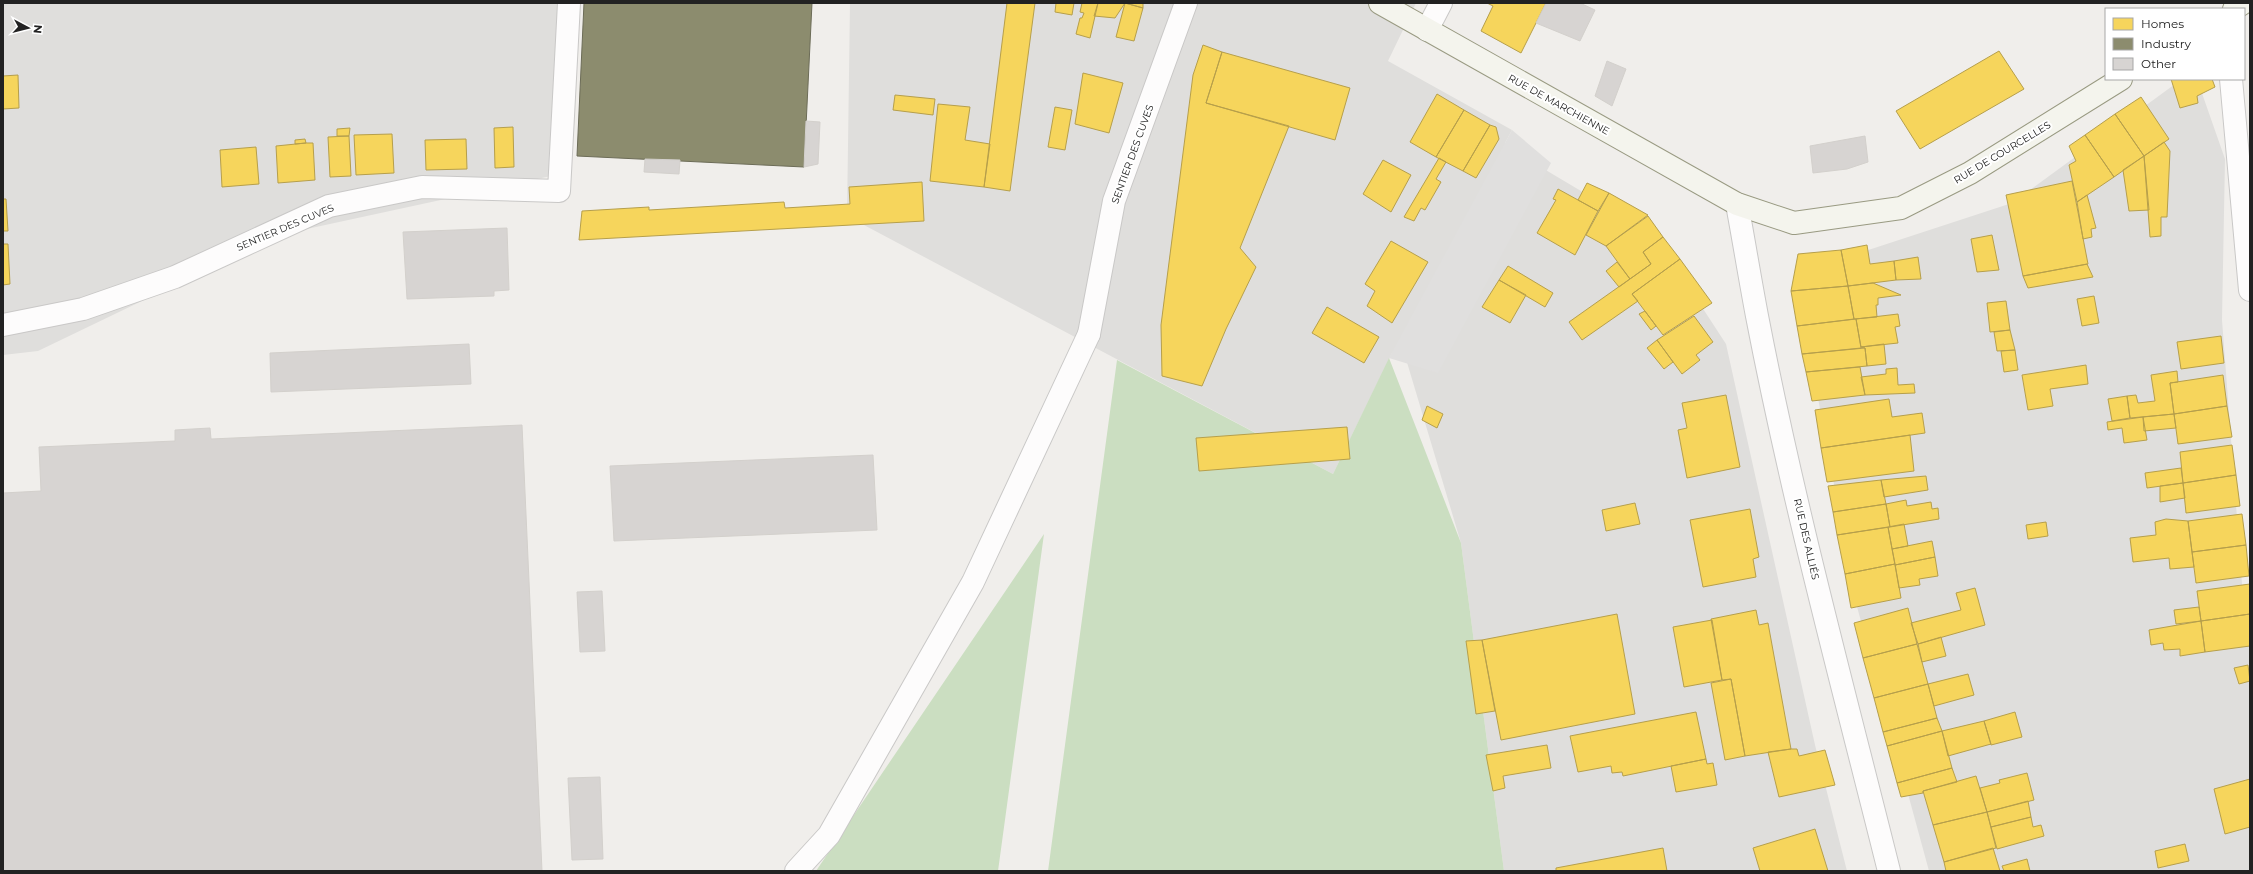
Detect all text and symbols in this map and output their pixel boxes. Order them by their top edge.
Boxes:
north arrow [8,8,48,48]
legend [2105,8,2245,80]
text: Homes [2141,16,2184,31]
text: N [30,24,45,34]
text: Industry [2141,36,2191,51]
text: Other [2141,56,2176,71]
street label: RUE DE MARCHIENNE [1506,71,1612,138]
street label: SENTIER DES CUVES [1108,103,1156,206]
street label: RUE DE COURCELLES [1951,118,2053,187]
street label: SENTIER DES CUVES [234,201,336,254]
street label: RUE DES ALLIÉS [1791,497,1822,581]

